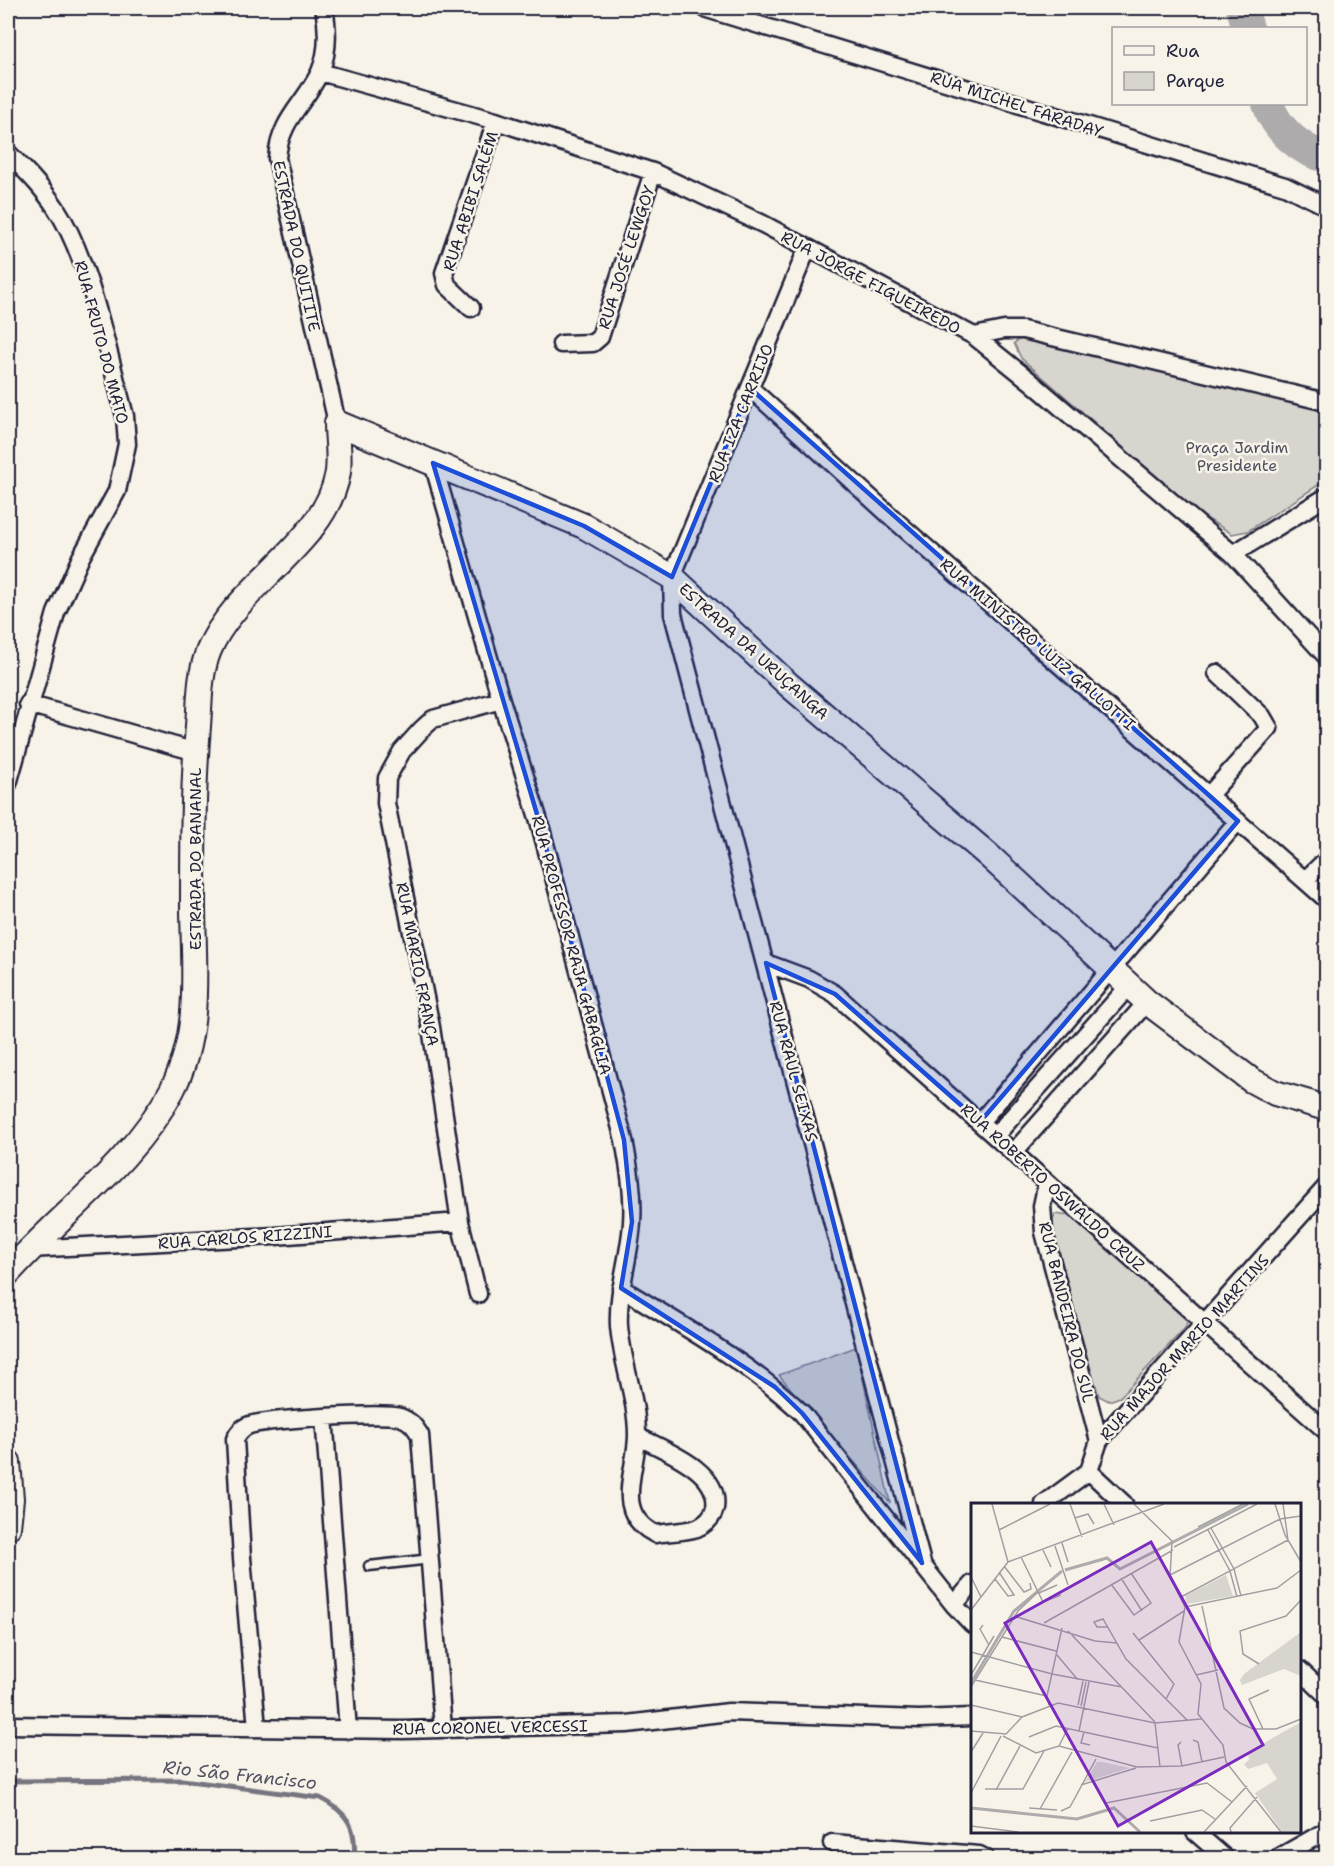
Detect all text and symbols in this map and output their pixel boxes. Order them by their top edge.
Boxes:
legend [1112,27,1307,105]
text: Rua [1166,39,1199,63]
street label: RUA MICHEL FARADAY [928,67,1106,142]
text: Parque [1166,69,1225,93]
street label: RUA ABIBI SALÉM [438,128,503,274]
street label: ESTRADA DO QUITITE [268,159,325,334]
street label: RUA JOSÉ LEWGOY [593,182,660,332]
street label: RUA JORGE FIGUEIREDO [777,226,964,339]
street label: RUA FRUTO DO MATO [70,258,133,426]
street label: RUA IZA CARRIJO [703,341,778,486]
park label: Praça Jardim Presidente [1186,437,1289,476]
street label: RUA MINISTRO LUIZ GALLOTTI [936,554,1140,735]
street label: ESTRADA DA URUÇANGA [674,578,833,724]
street label: ESTRADA DO BANANAL [185,768,206,950]
street label: RUA PROFESSOR RAJA GABAGLIA [527,813,616,1077]
street label: RUA MARIO FRANÇA [391,880,444,1048]
street label: RUA RAUL SEIXAS [765,999,822,1144]
street label: RUA ROBERTO OSWALDO CRUZ [956,1099,1149,1276]
street label: RUA BANDEIRA DO SUL [1034,1220,1099,1405]
street label: RUA CARLOS RIZZINI [157,1221,333,1254]
street label: RUA MAJOR MARIO MARTINS [1095,1250,1274,1445]
inset map [971,1503,1301,1833]
street label: RUA CORONEL VERCESSI [392,1715,588,1740]
water label: Rio São Francisco [162,1755,318,1795]

